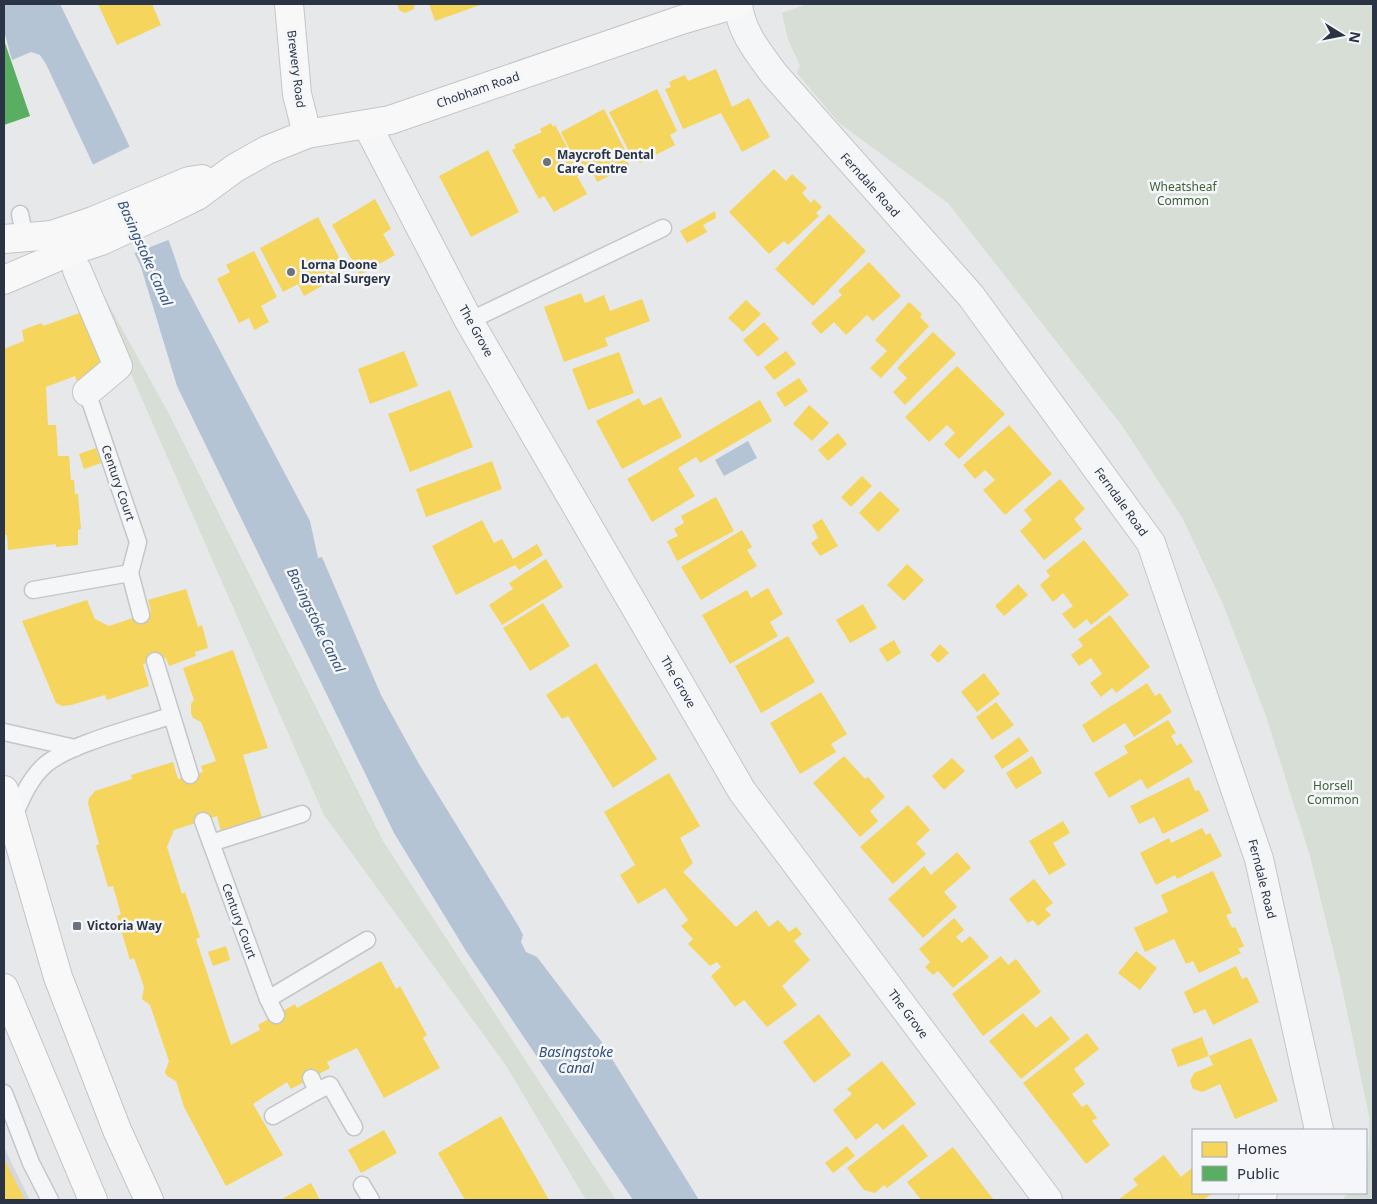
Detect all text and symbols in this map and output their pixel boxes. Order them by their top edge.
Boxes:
north arrow [1317,10,1367,60]
street label: Brewery Road [283,29,310,109]
text: N [1345,30,1366,45]
street label: Chobham Road [434,67,522,112]
place label: Maycroft Dental Care Centre [557,146,654,177]
street label: Ferndale Road [837,149,904,221]
marker: Maycroft Dental Care Centre [541,156,553,168]
park label: Wheatsheaf Common [1149,178,1217,209]
water label: Basingstoke Canal [114,197,177,309]
place label: Lorna Doone Dental Surgery [301,256,391,287]
marker: Lorna Doone Dental Surgery [285,266,297,278]
street label: The Grove [455,302,498,360]
street label: Century Court [98,443,140,524]
street label: Ferndale Road [1091,464,1152,540]
water label: Basingstoke Canal [283,564,350,675]
street label: The Grove [657,653,700,711]
park label: Horsell Common [1307,777,1359,808]
street label: Ferndale Road [1244,837,1281,920]
street label: Century Court [218,881,261,962]
place label: Victoria Way [87,917,162,934]
marker: Victoria Way [71,920,83,932]
street label: The Grove [884,986,933,1042]
water label: Basingstoke Canal [539,1042,613,1077]
legend [1192,1129,1367,1194]
text: Homes [1237,1138,1287,1158]
text: Public [1237,1163,1280,1183]

